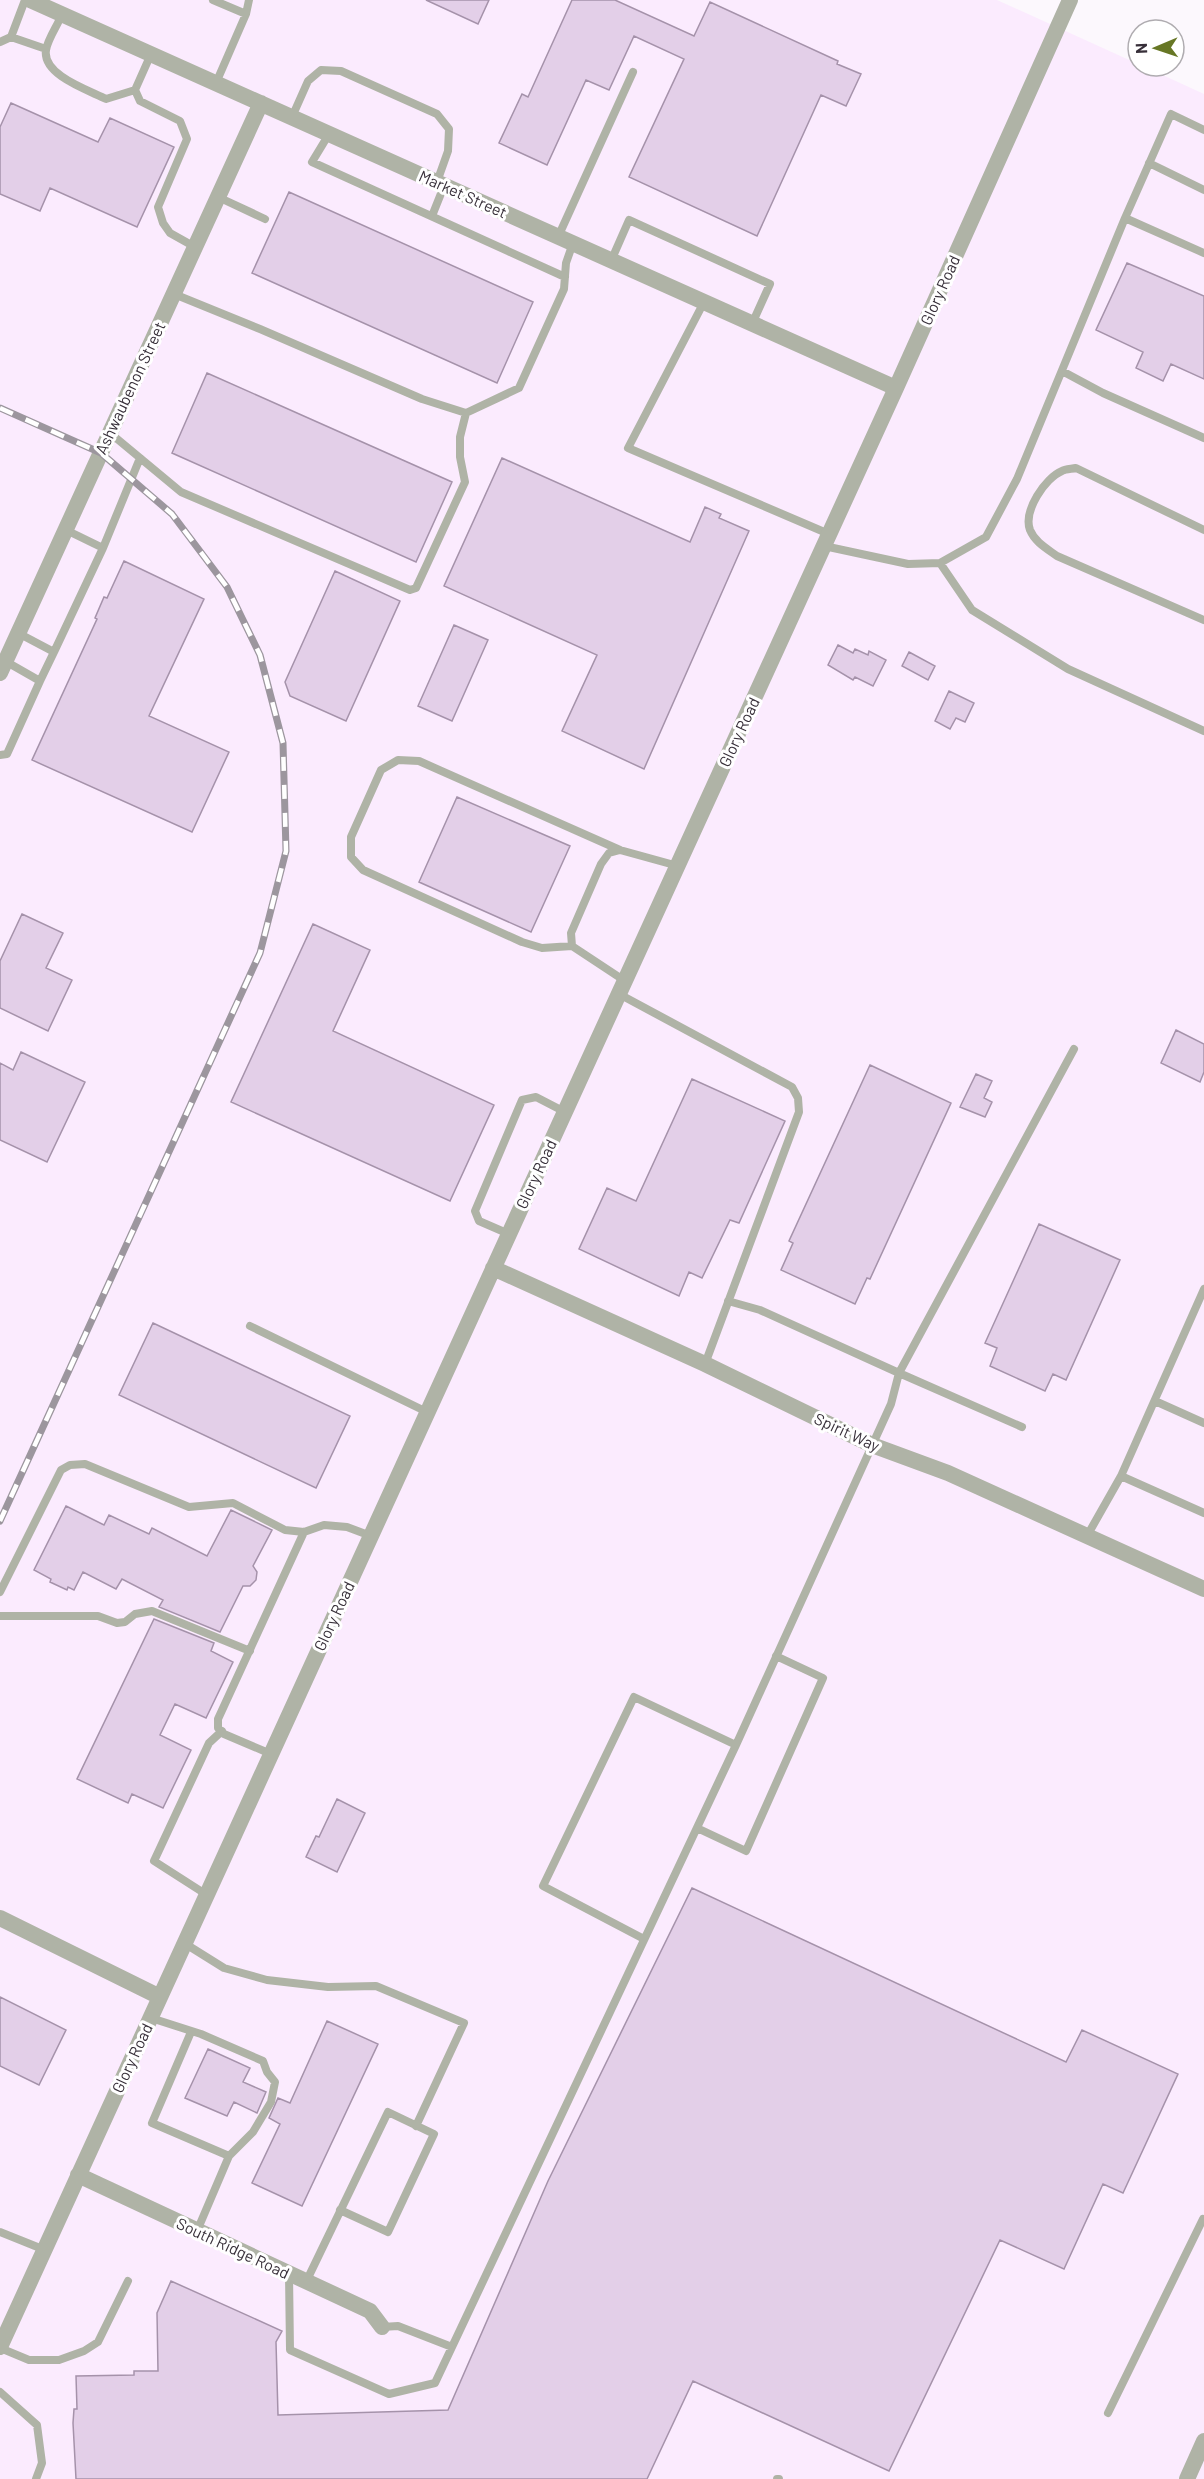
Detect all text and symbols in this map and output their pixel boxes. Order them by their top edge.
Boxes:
north arrow [1126,18,1186,78]
text: N [1131,43,1150,54]
street label: Market Street [416,166,510,221]
street label: Glory Road [916,252,963,328]
street label: Ashwaubenon Street [91,319,169,457]
street label: Glory Road [714,694,763,770]
street label: Glory Road [511,1136,560,1212]
street label: Spirit Way [812,1408,883,1455]
street label: Glory Road [309,1578,358,1654]
street label: Glory Road [107,2020,156,2096]
street label: South Ridge Road [174,2213,293,2282]

